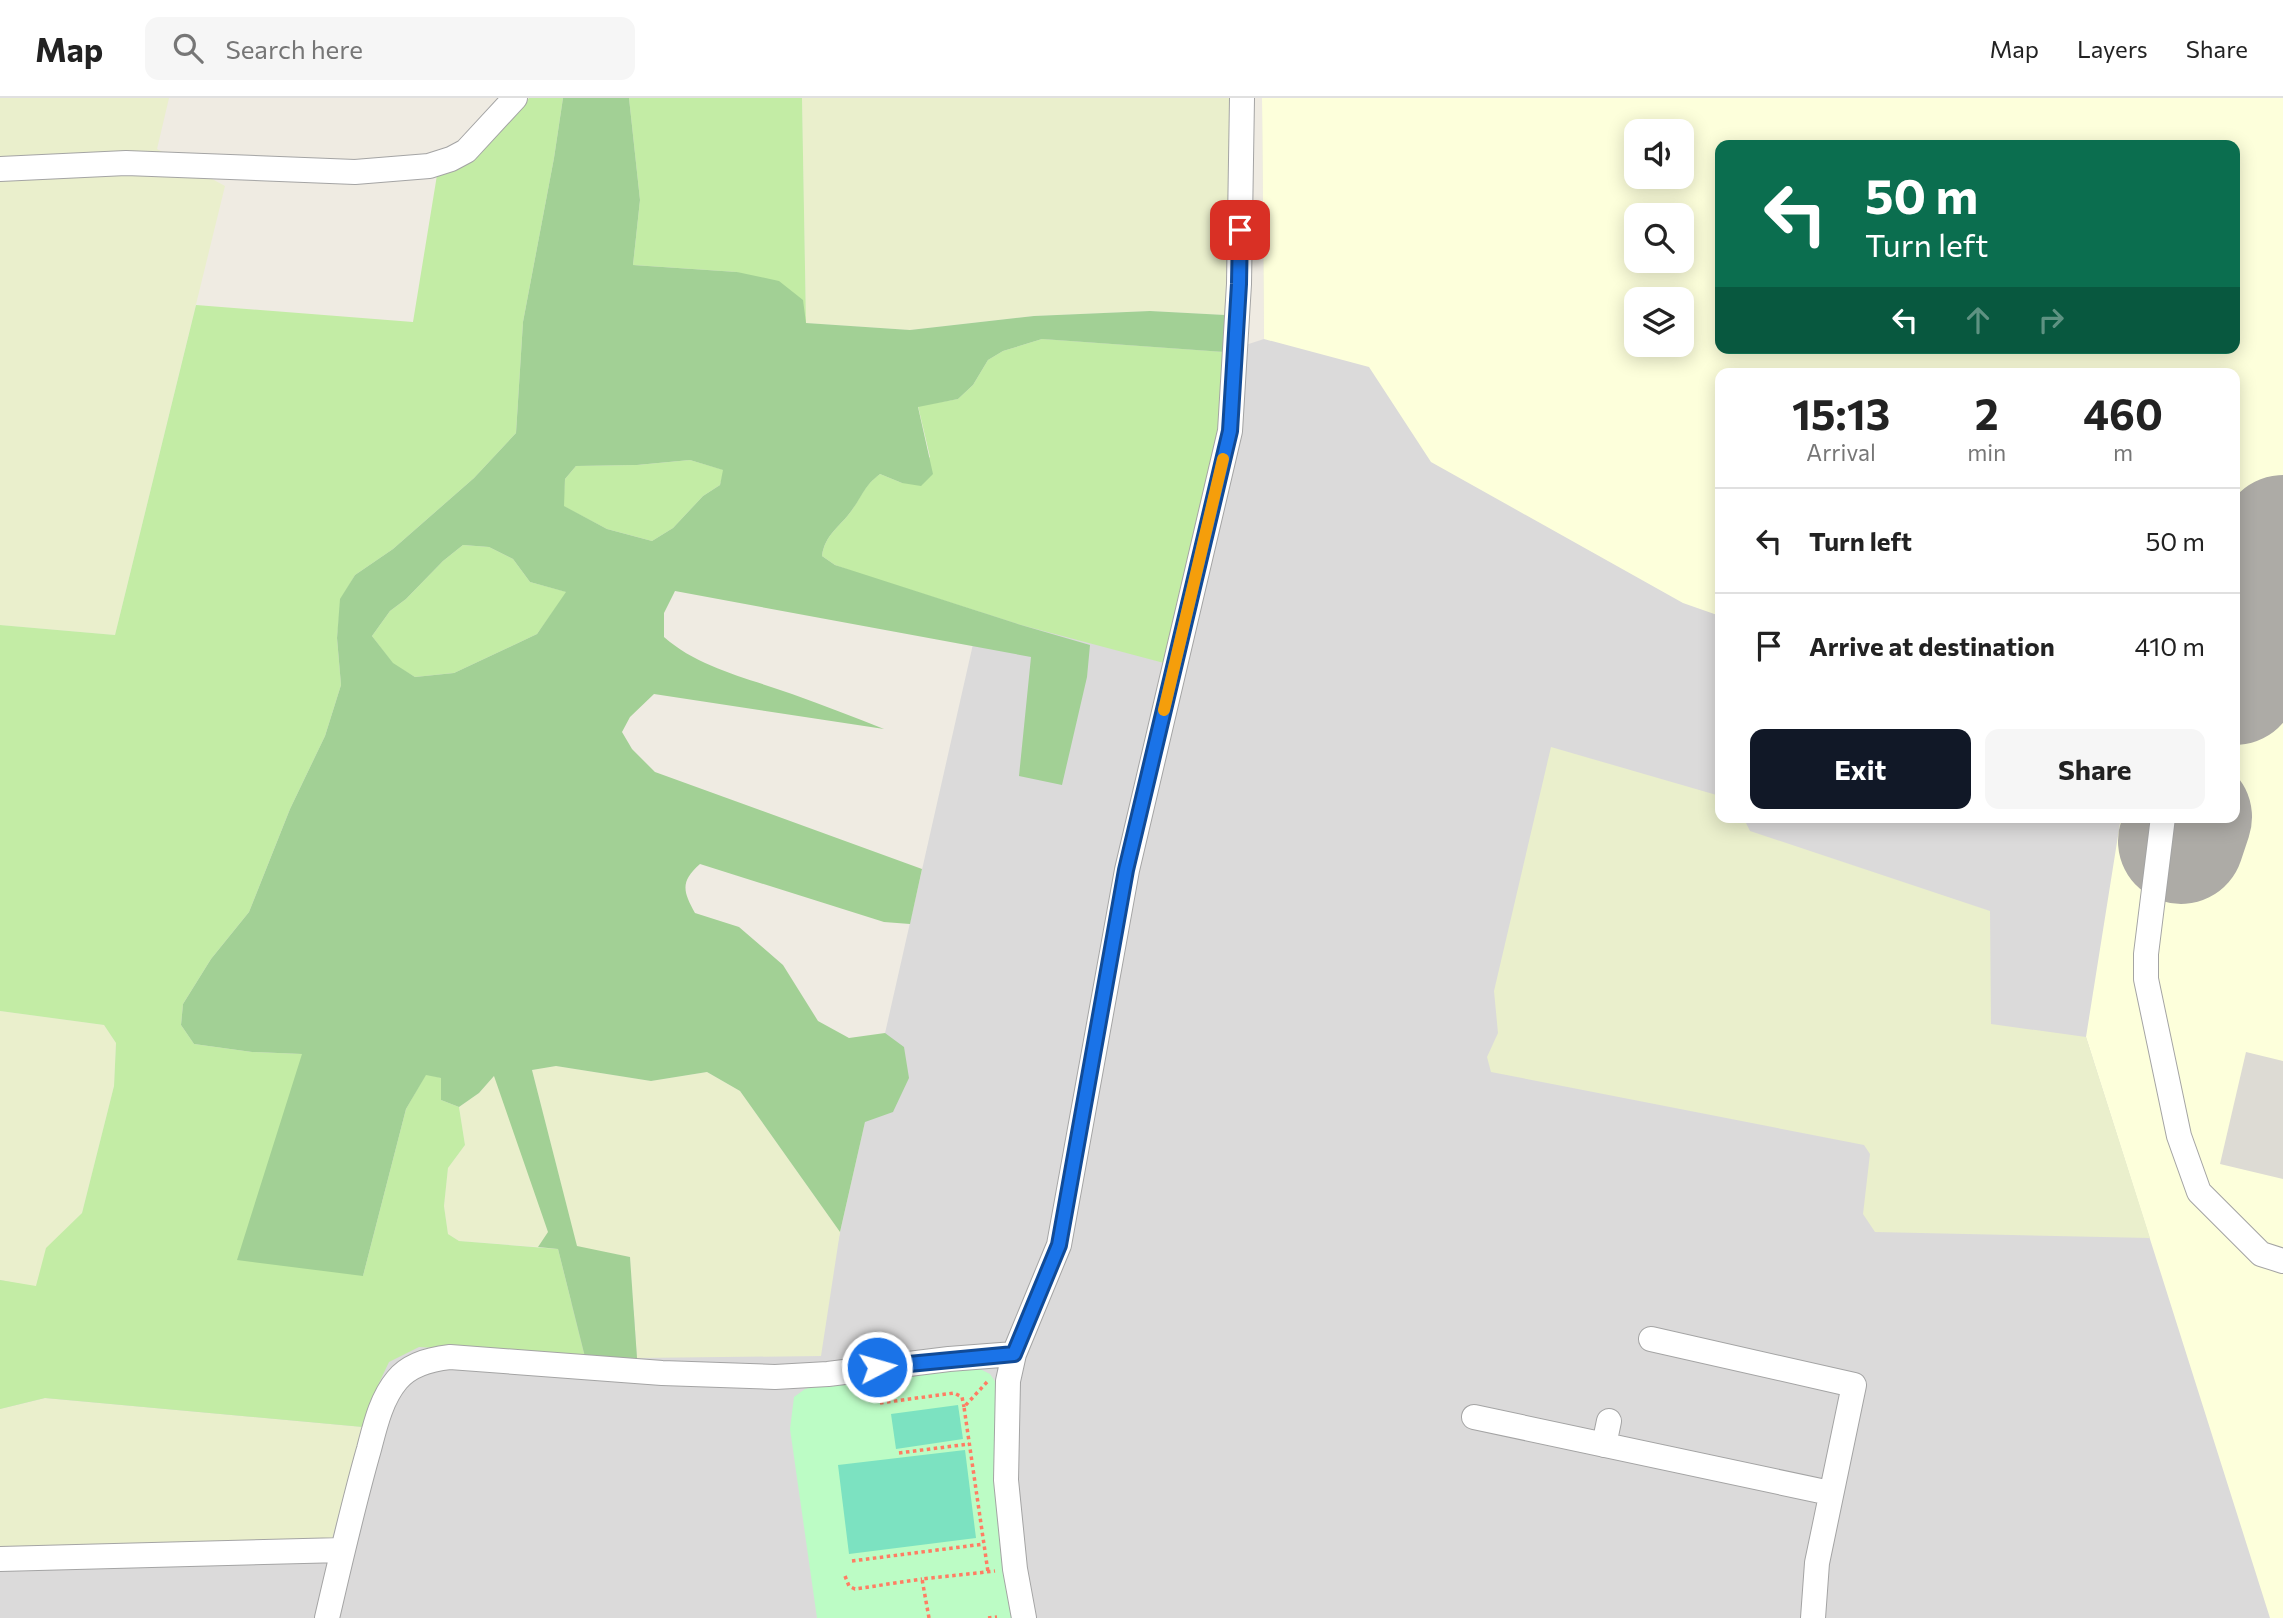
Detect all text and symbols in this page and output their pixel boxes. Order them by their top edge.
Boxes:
search box [145,17,635,80]
text: Map [35,28,103,69]
icon: search [169,29,207,67]
text: Search here [225,33,363,64]
text: Map [1990,34,2039,63]
text: Layers [2077,34,2148,63]
text: Share [2186,34,2248,63]
map controls [1624,119,1694,357]
button: sound [1624,119,1694,189]
text: 50 m [1865,164,1978,224]
icon: left [1750,168,1841,259]
pin [1210,200,1270,260]
button: search [1624,203,1694,273]
icon: arrive [1221,211,1259,249]
text: Turn left [1865,224,1989,264]
button: layers [1624,287,1694,357]
icon: left [1886,301,1924,339]
icon: ahead [1959,301,1997,339]
icon: right [2032,301,2070,339]
text: 15:13 [1792,387,1890,439]
text: 2 [1975,387,1999,439]
text: 460 [2083,387,2163,439]
text: Arrival [1806,438,1876,466]
text: min [1967,438,2006,466]
text: m [2113,438,2133,466]
icon: left [1750,522,1788,560]
text: Turn left [1809,525,1912,556]
text: 50 m [2145,525,2205,556]
icon: arrive [1750,627,1788,665]
text: Arrive at destination [1809,630,2055,661]
text: 410 m [2134,630,2205,661]
button: Exit [1750,729,1971,809]
button: Share [1985,729,2205,809]
position arrow [840,1330,914,1404]

